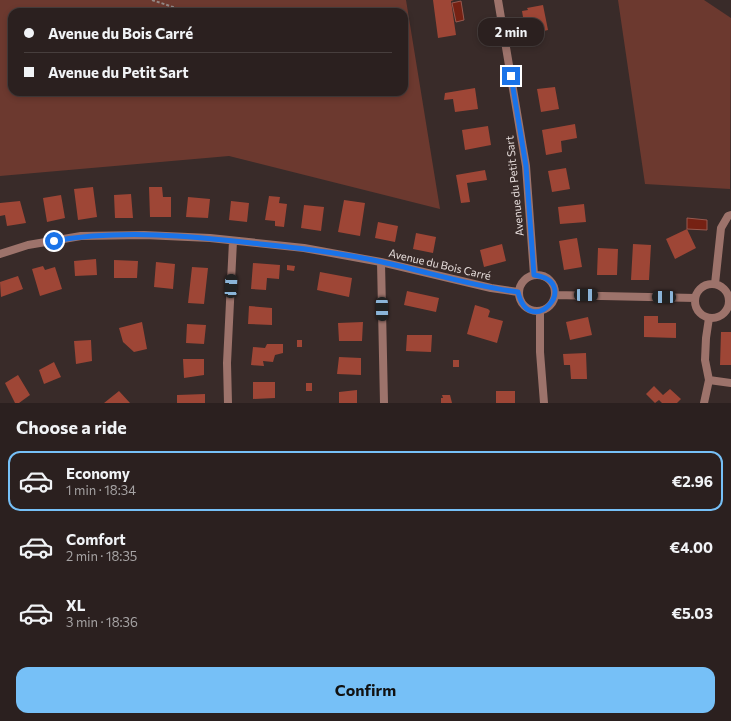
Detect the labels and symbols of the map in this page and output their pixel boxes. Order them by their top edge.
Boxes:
callout: 2 min [478,18,544,46]
route end [502,67,520,85]
street label: Avenue du Petit Sart [502,135,526,237]
route start [45,232,63,250]
street label: Avenue du Bois Carré [388,246,493,282]
car [224,274,238,298]
car [574,289,598,301]
car [652,291,676,303]
car [376,297,388,321]

